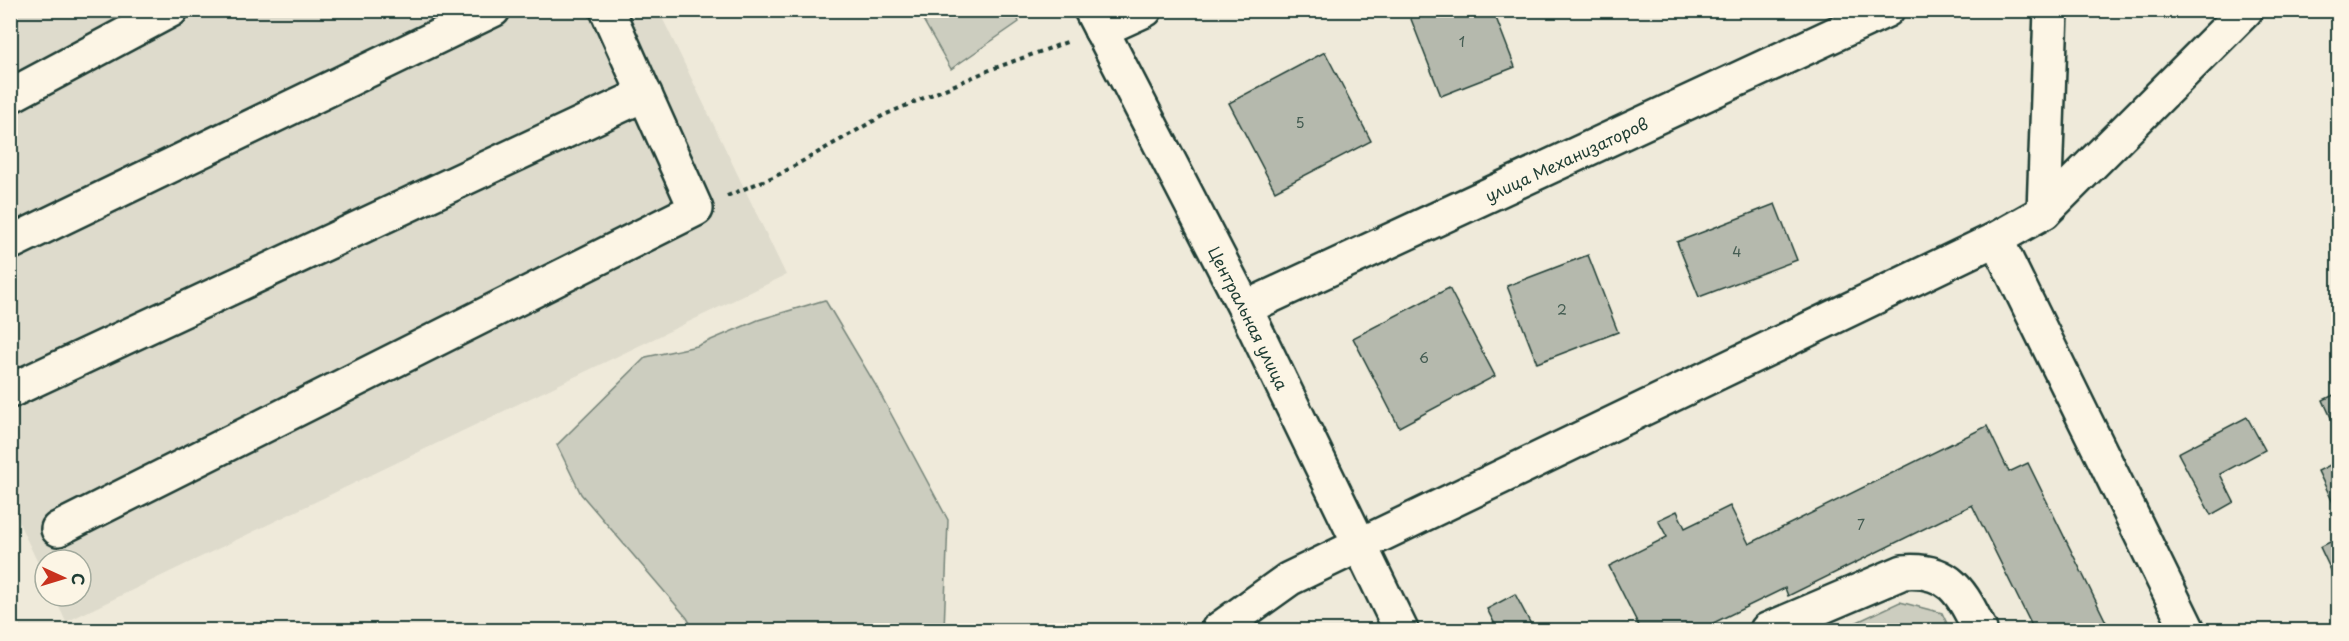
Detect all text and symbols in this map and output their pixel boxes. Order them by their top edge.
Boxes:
house number: 1 [1459,31,1465,52]
street label: улица Механизаторов [1481,111,1652,207]
house number: 5 [1295,112,1305,133]
house number: 4 [1732,241,1742,262]
street label: Центральная улица [1203,242,1295,394]
house number: 2 [1557,299,1567,320]
house number: 6 [1419,347,1429,368]
house number: 7 [1857,514,1865,535]
north arrow [33,548,93,608]
text: С [67,572,91,586]

